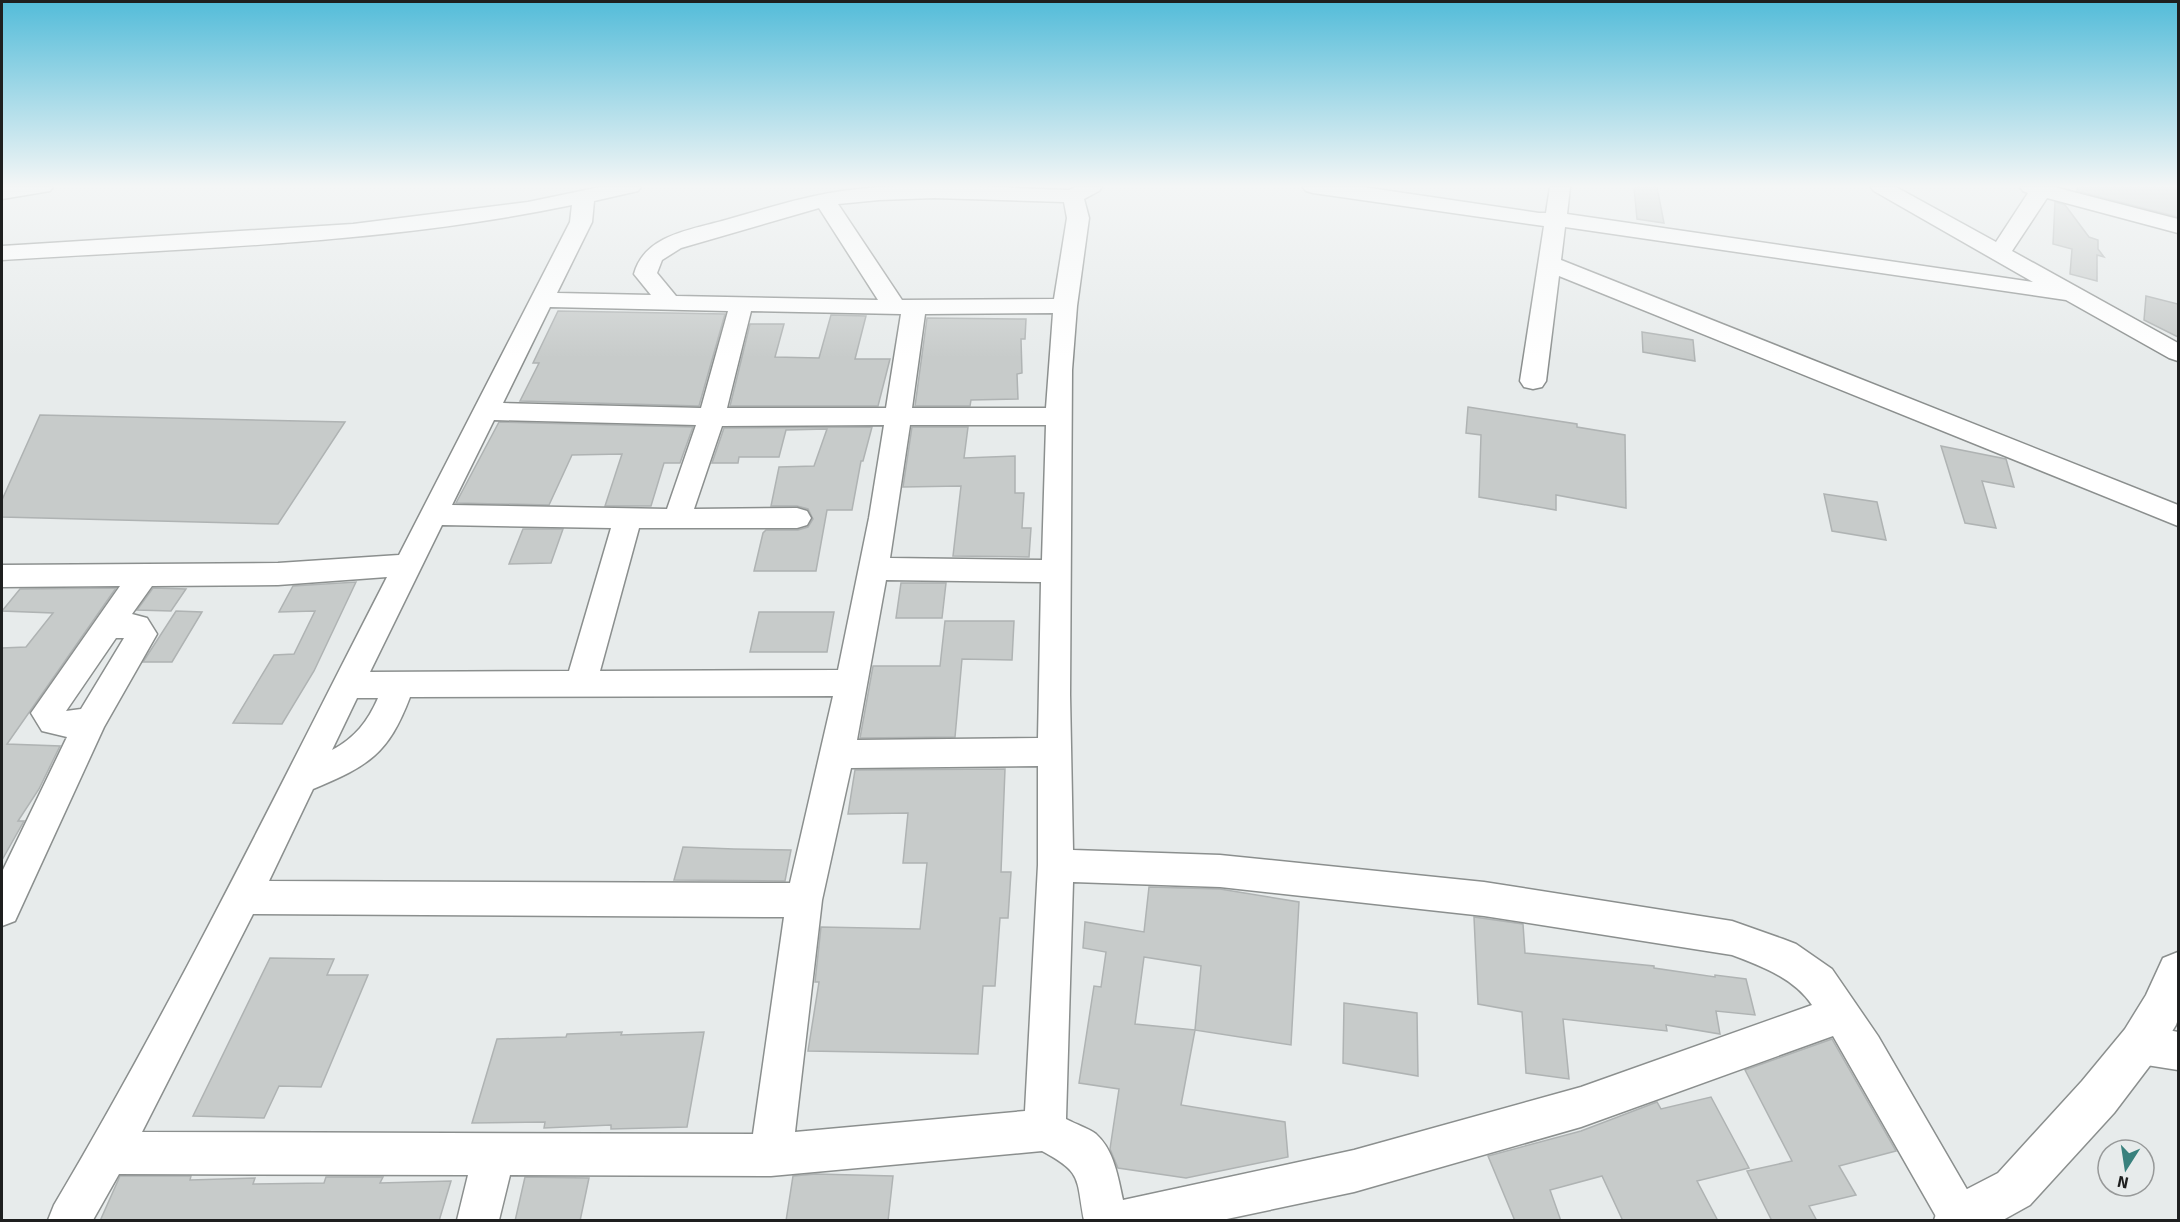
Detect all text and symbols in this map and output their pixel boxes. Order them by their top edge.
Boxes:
north arrow [2096,1138,2156,1198]
text: N [2116,1171,2131,1193]

